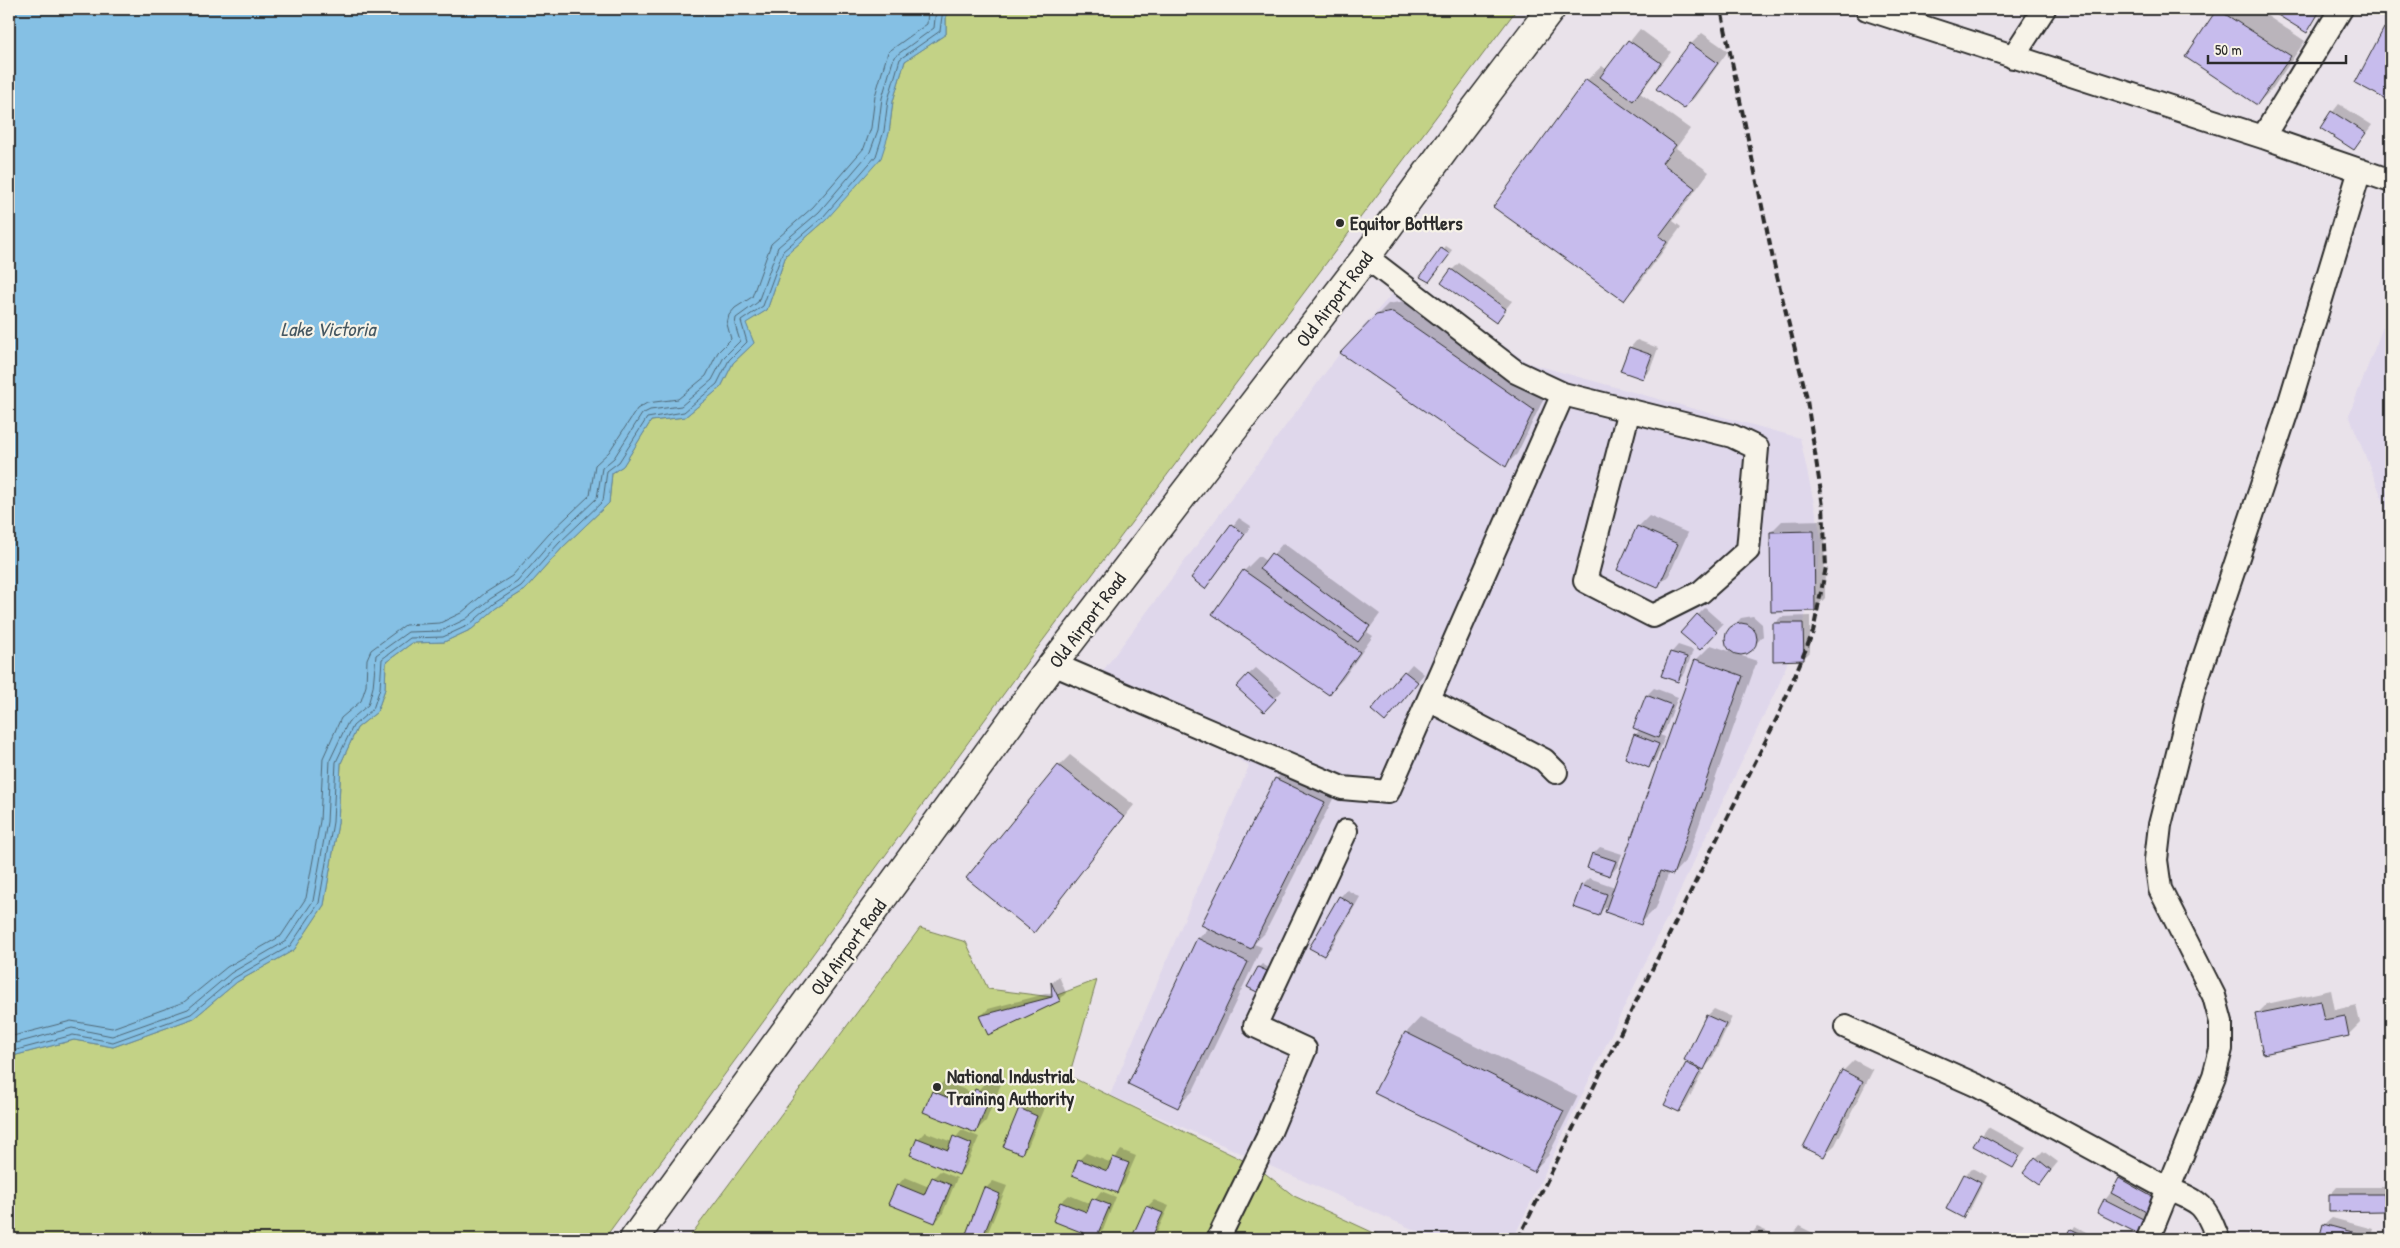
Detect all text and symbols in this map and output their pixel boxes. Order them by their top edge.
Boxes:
scale bar [2208,32,2345,64]
text: 50 m [2215,39,2242,60]
place label: Equitor Bottlers [1350,210,1463,237]
marker: Equitor Bottlers [1334,217,1346,229]
street label: Old Airport Road [1289,245,1379,352]
water label: Lake Victoria [281,315,377,342]
street label: Old Airport Road [1042,566,1132,673]
street label: Old Airport Road [804,893,892,1001]
place label: National Industrial Training Authority [946,1063,1075,1112]
marker: National Industrial Training Authority [931,1081,943,1093]

